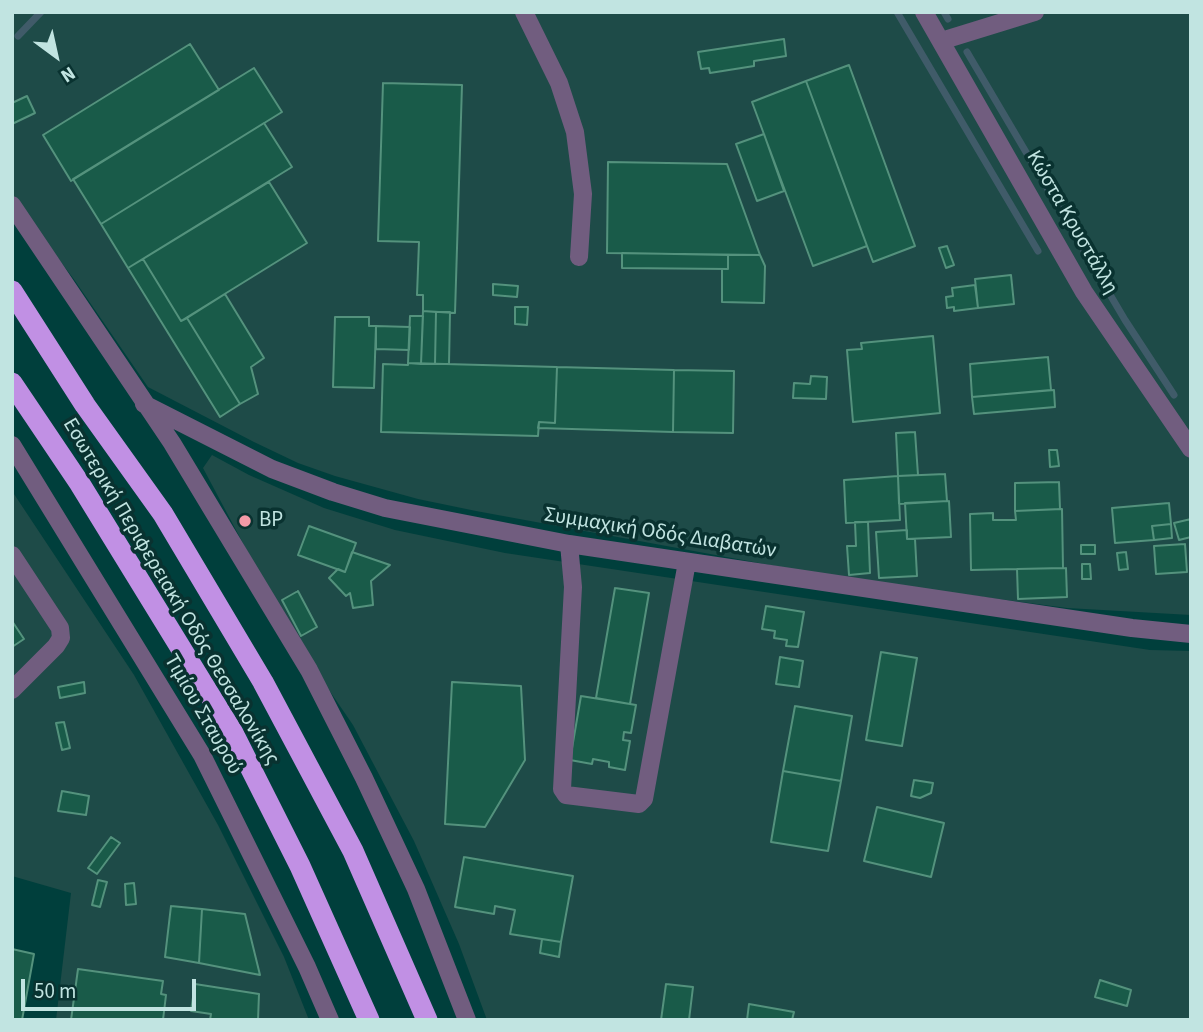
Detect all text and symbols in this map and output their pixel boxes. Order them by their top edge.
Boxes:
north arrow [21,21,91,91]
text: N [55,59,80,89]
street label: Κώστα Κρυστάλλη [1020,147,1122,299]
street label: Εσωτερική Περιφερειακή Οδός Θεσσαλονίκης [56,414,284,770]
street label: Συμμαχική Οδός Διαβατών [542,503,778,565]
place label: BP [259,508,283,534]
marker: BP [237,513,253,529]
street label: Τιμίου Σταυρού [157,650,247,780]
scale bar [24,965,200,1009]
text: 50 m [34,976,76,1006]

